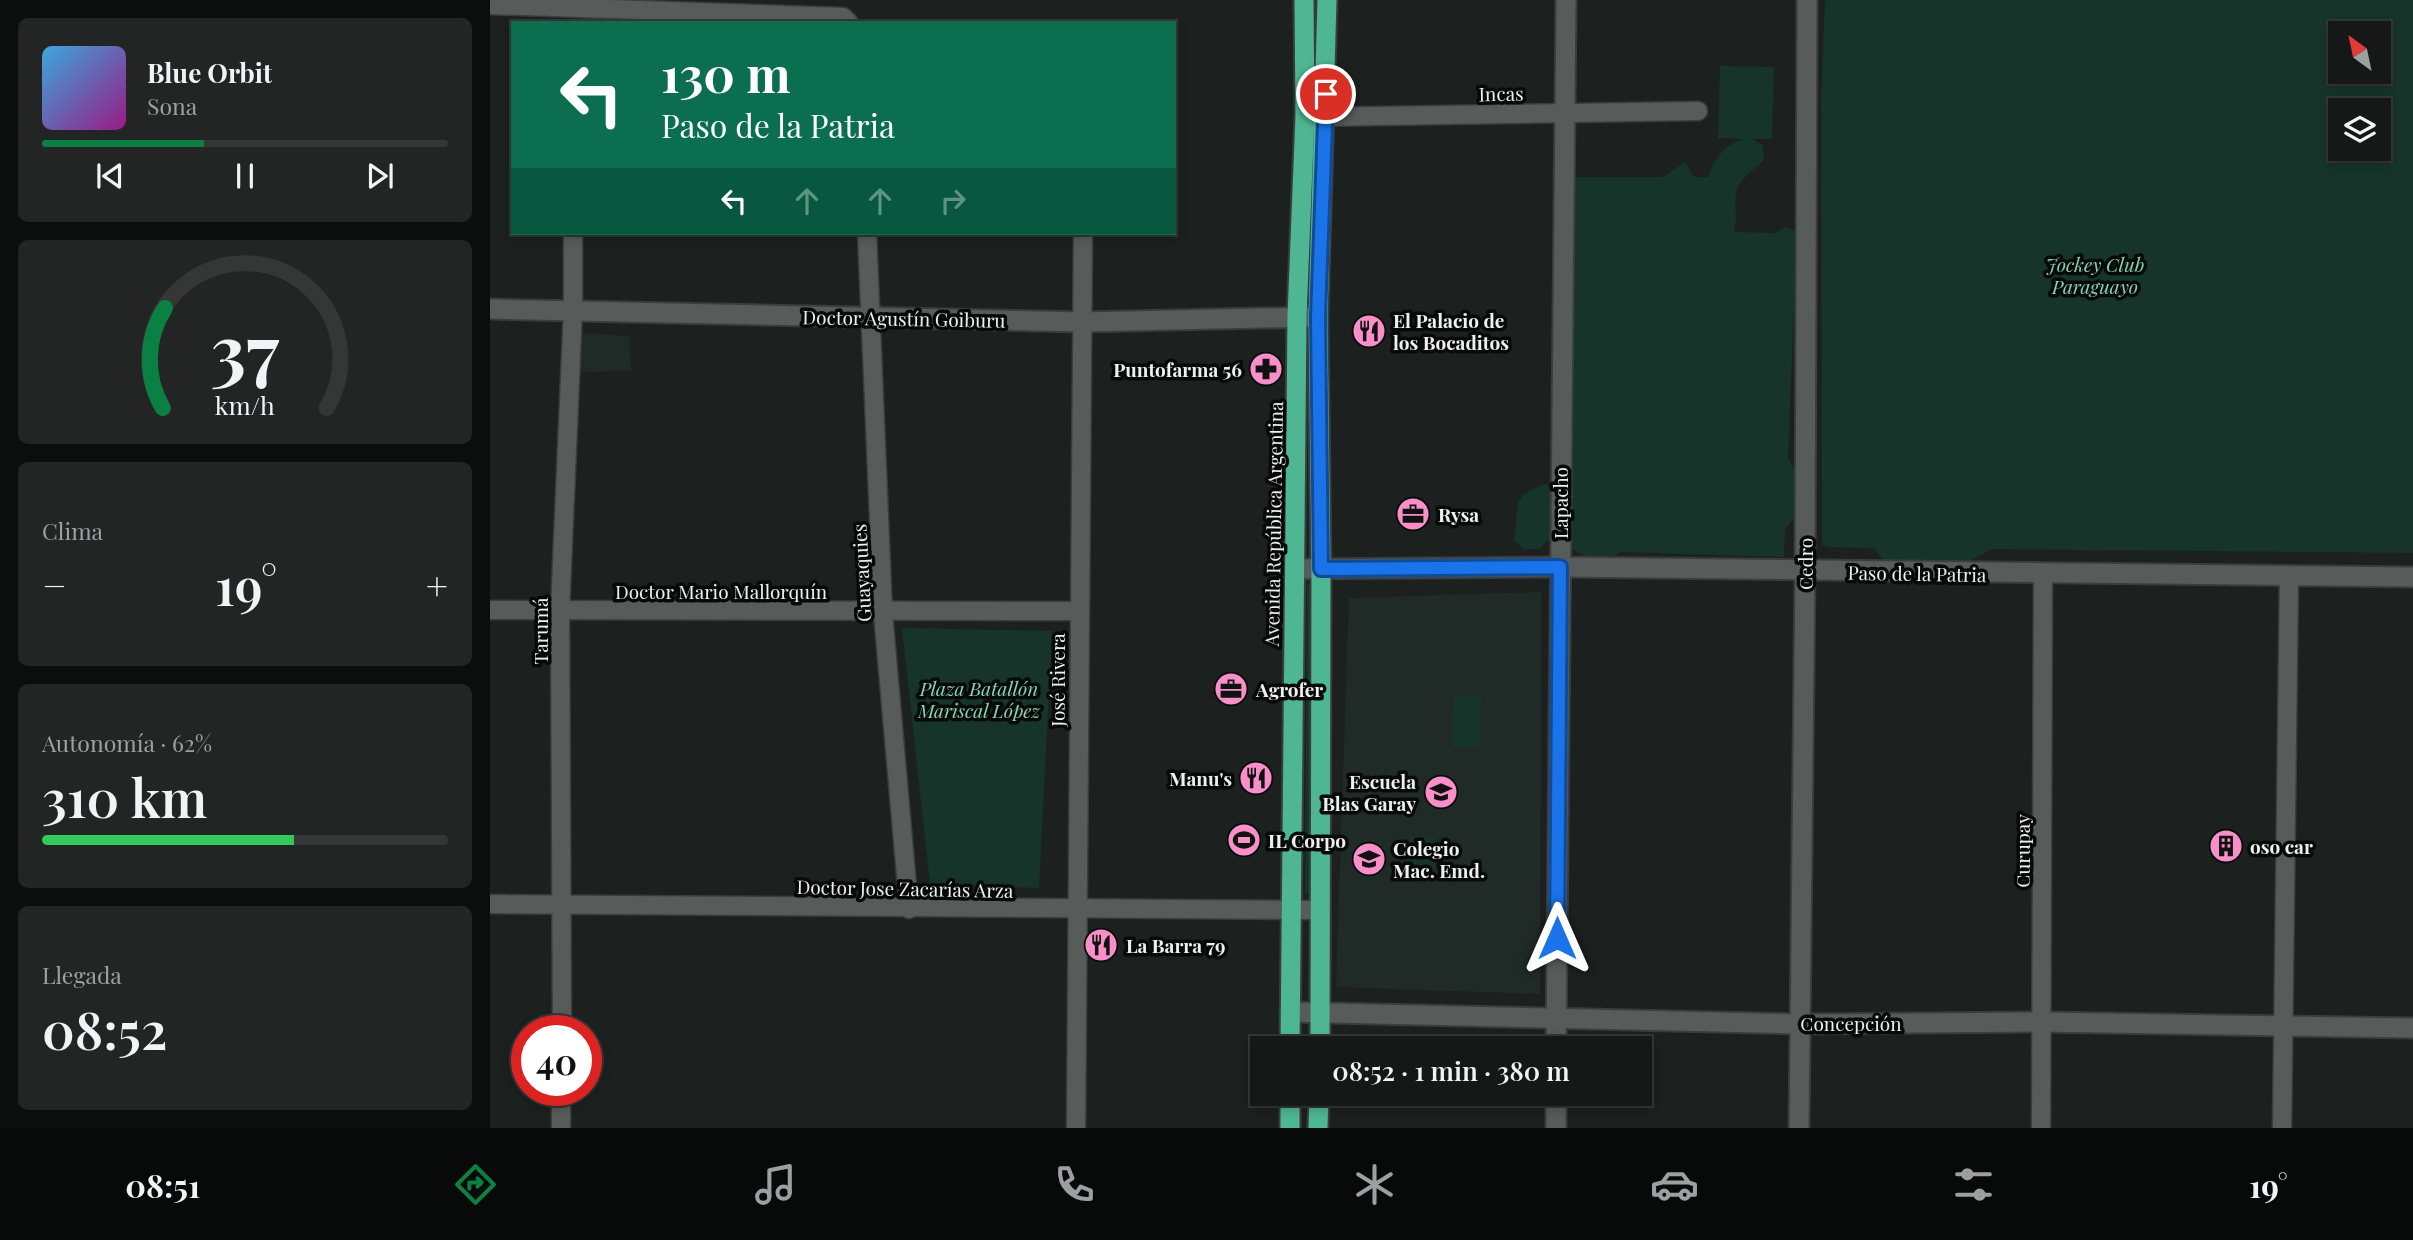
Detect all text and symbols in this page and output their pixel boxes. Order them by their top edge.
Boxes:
north arrow [2328,21,2390,84]
map controls [2328,21,2391,161]
text: 130 m [661,40,791,105]
icon: left [546,49,637,140]
text: Blue Orbit [147,55,272,90]
pin [1296,64,1356,124]
icon: arrive [1307,75,1345,113]
street label: Incas [1478,80,1524,106]
text: Sona [147,90,197,121]
button: layers [2328,98,2391,161]
text: Paso de la Patria [661,103,895,146]
icon: previous [91,157,129,195]
icon: pause [226,157,264,195]
icon: next [361,157,399,195]
icon: left [715,182,753,220]
icon: ahead [788,182,826,220]
icon: ahead [861,182,899,220]
icon: right [934,182,972,220]
park label: Jockey Club Paraguayo [2046,251,2144,299]
text: 37 [211,299,280,396]
street label: Doctor Agustín Goiburu [802,303,1006,333]
place label: El Palacio de los Bocaditos [1393,307,1509,355]
restaurant icon: El Palacio de los Bocaditos [1350,312,1388,350]
pharmacy icon: Puntofarma 56 [1247,350,1285,388]
place label: Puntofarma 56 [1113,356,1242,382]
text: km/h [215,388,275,421]
street label: Avenida República Argentina [1258,401,1288,648]
street label: Lapacho [1547,467,1573,539]
office icon: Rysa [1394,495,1432,533]
place label: Rysa [1438,501,1479,527]
text: Clima [42,515,103,546]
street label: Guayaquies [845,523,877,623]
street label: Cedro [1792,538,1818,590]
text: 19° [215,550,277,619]
text: − [42,559,67,610]
text: + [426,559,448,610]
street label: Paso de la Patria [1847,559,1987,587]
street label: Doctor Mario Mallorquín [615,578,828,604]
street label: Tarumá [527,597,553,664]
street label: José Rivera [1044,633,1070,728]
office icon: Agrofer [1212,670,1250,708]
park label: Plaza Batallón Mariscal López [917,675,1042,723]
place label: Agrofer [1255,676,1323,702]
text: Autonomía · 62% [42,727,212,758]
restaurant icon: Manu's [1237,759,1275,797]
text: 310 km [42,762,207,831]
place label: Manu's [1169,765,1232,791]
place label: Escuela Blas Garay [1322,768,1416,816]
school or university icon: Escuela Blas Garay [1422,773,1460,811]
street label: Curupay [2009,814,2035,888]
sports icon: IL Corpo [1225,821,1263,859]
place label: IL Corpo [1268,827,1346,853]
building icon: oso car [2207,827,2245,865]
place label: oso car [2250,833,2313,859]
place label: Colegio Mac. Emd. [1393,835,1485,883]
school or university icon: Colegio Mac. Emd. [1350,840,1388,878]
street label: Doctor Jose Zacarías Arza [796,873,1014,903]
position arrow [1520,901,1594,975]
restaurant icon: La Barra 79 [1082,926,1120,964]
place label: La Barra 79 [1126,932,1225,958]
text: Llegada [42,959,122,990]
text: 08:52 [42,994,167,1063]
street label: Concepción [1800,1010,1902,1036]
speed limit sign: 40 [511,1015,602,1106]
text: 08:52 · 1 min · 380 m [1332,1053,1570,1088]
icon: directions [451,1160,500,1209]
icon: music [751,1160,800,1209]
icon: phone [1050,1160,1099,1209]
icon: climate [1350,1160,1399,1209]
icon: car [1650,1160,1699,1209]
icon: filters [1949,1160,1998,1209]
text: 08:51 [125,1163,200,1206]
text: 19° [2249,1163,2288,1206]

